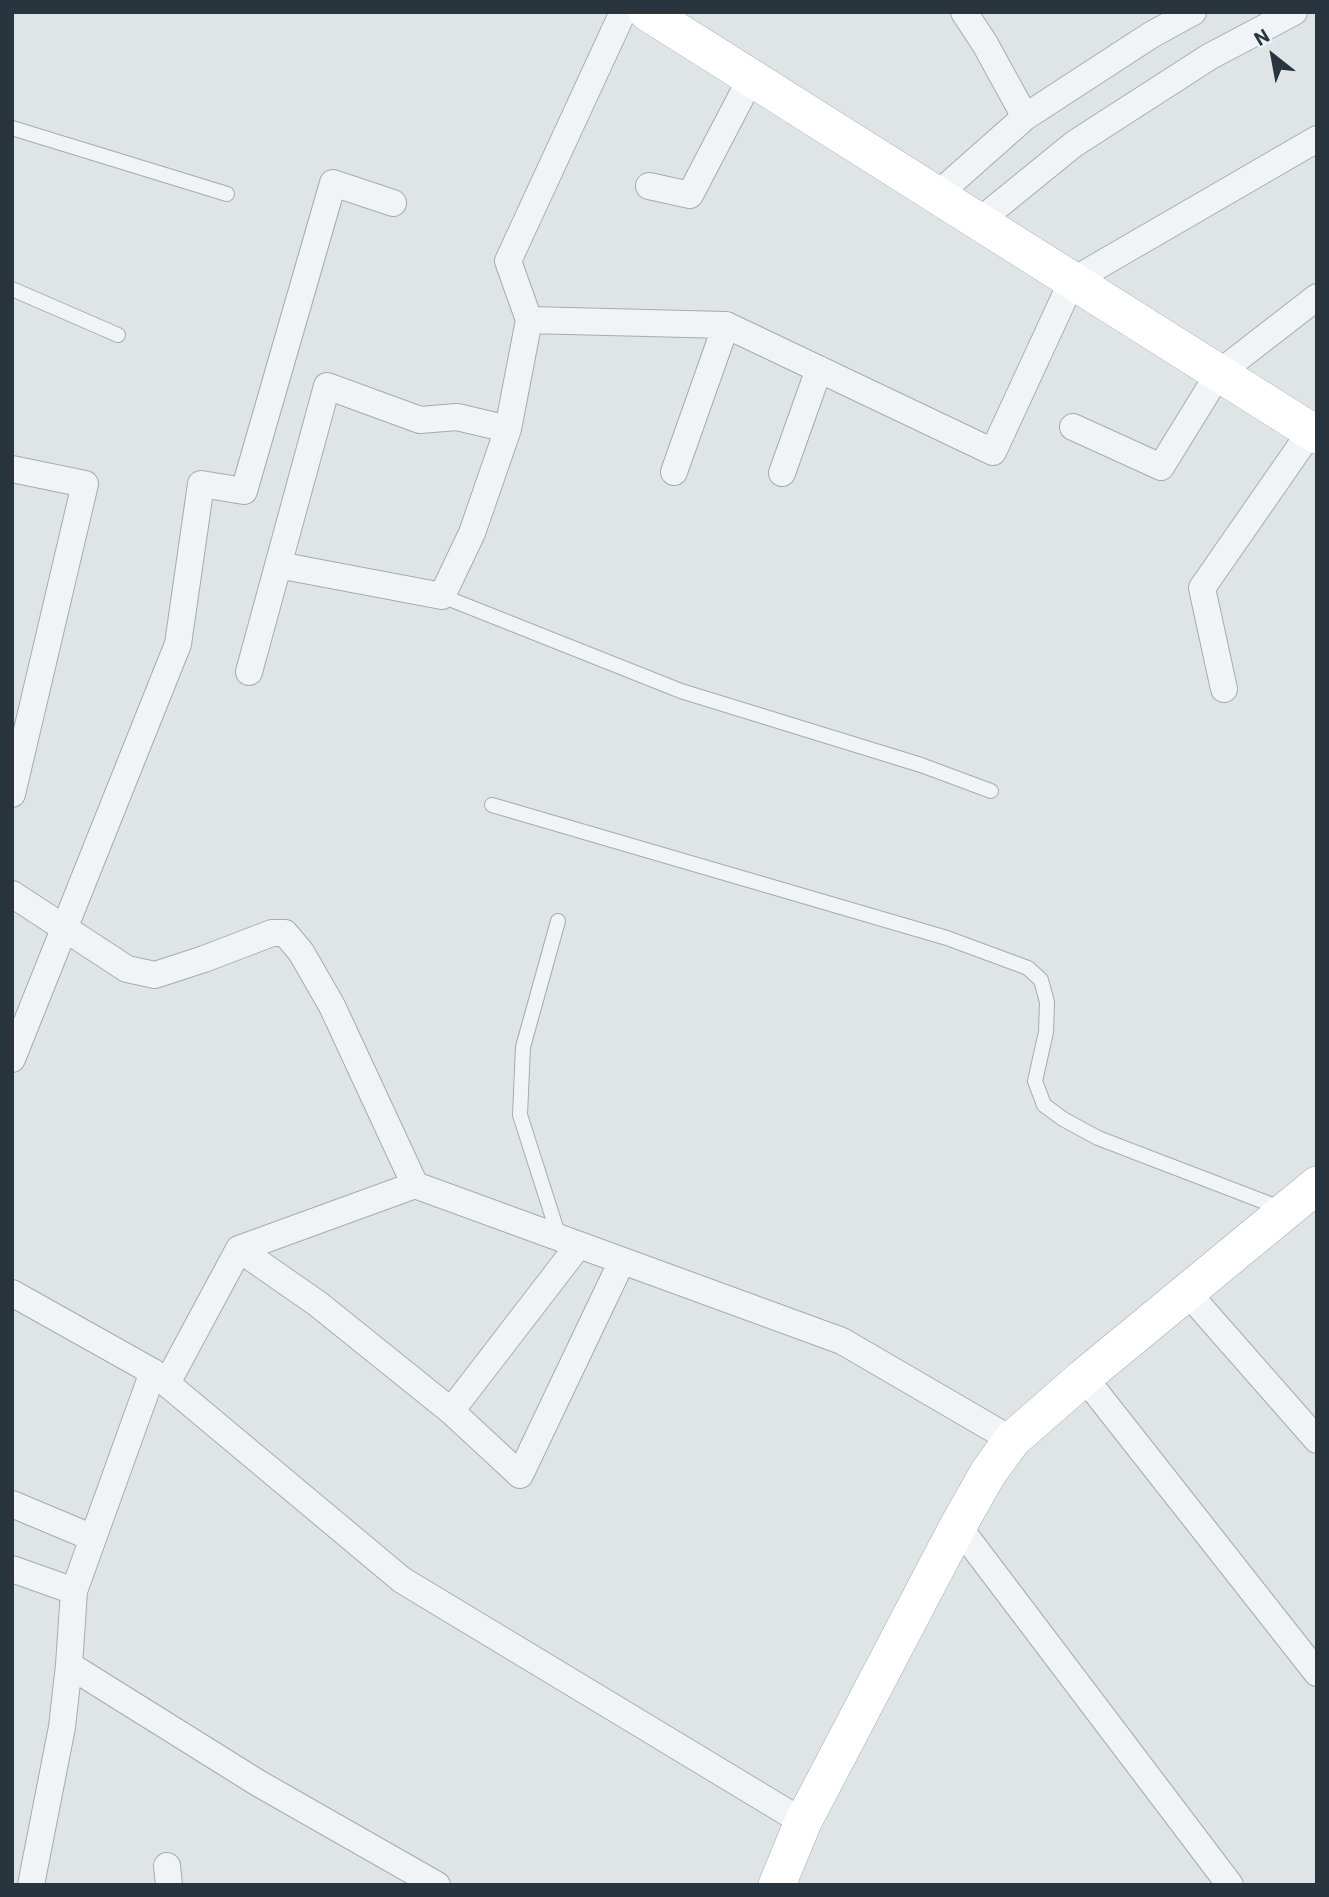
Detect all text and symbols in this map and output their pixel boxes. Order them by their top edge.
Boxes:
north arrow [1238,21,1308,91]
text: N [1250,24,1274,51]

